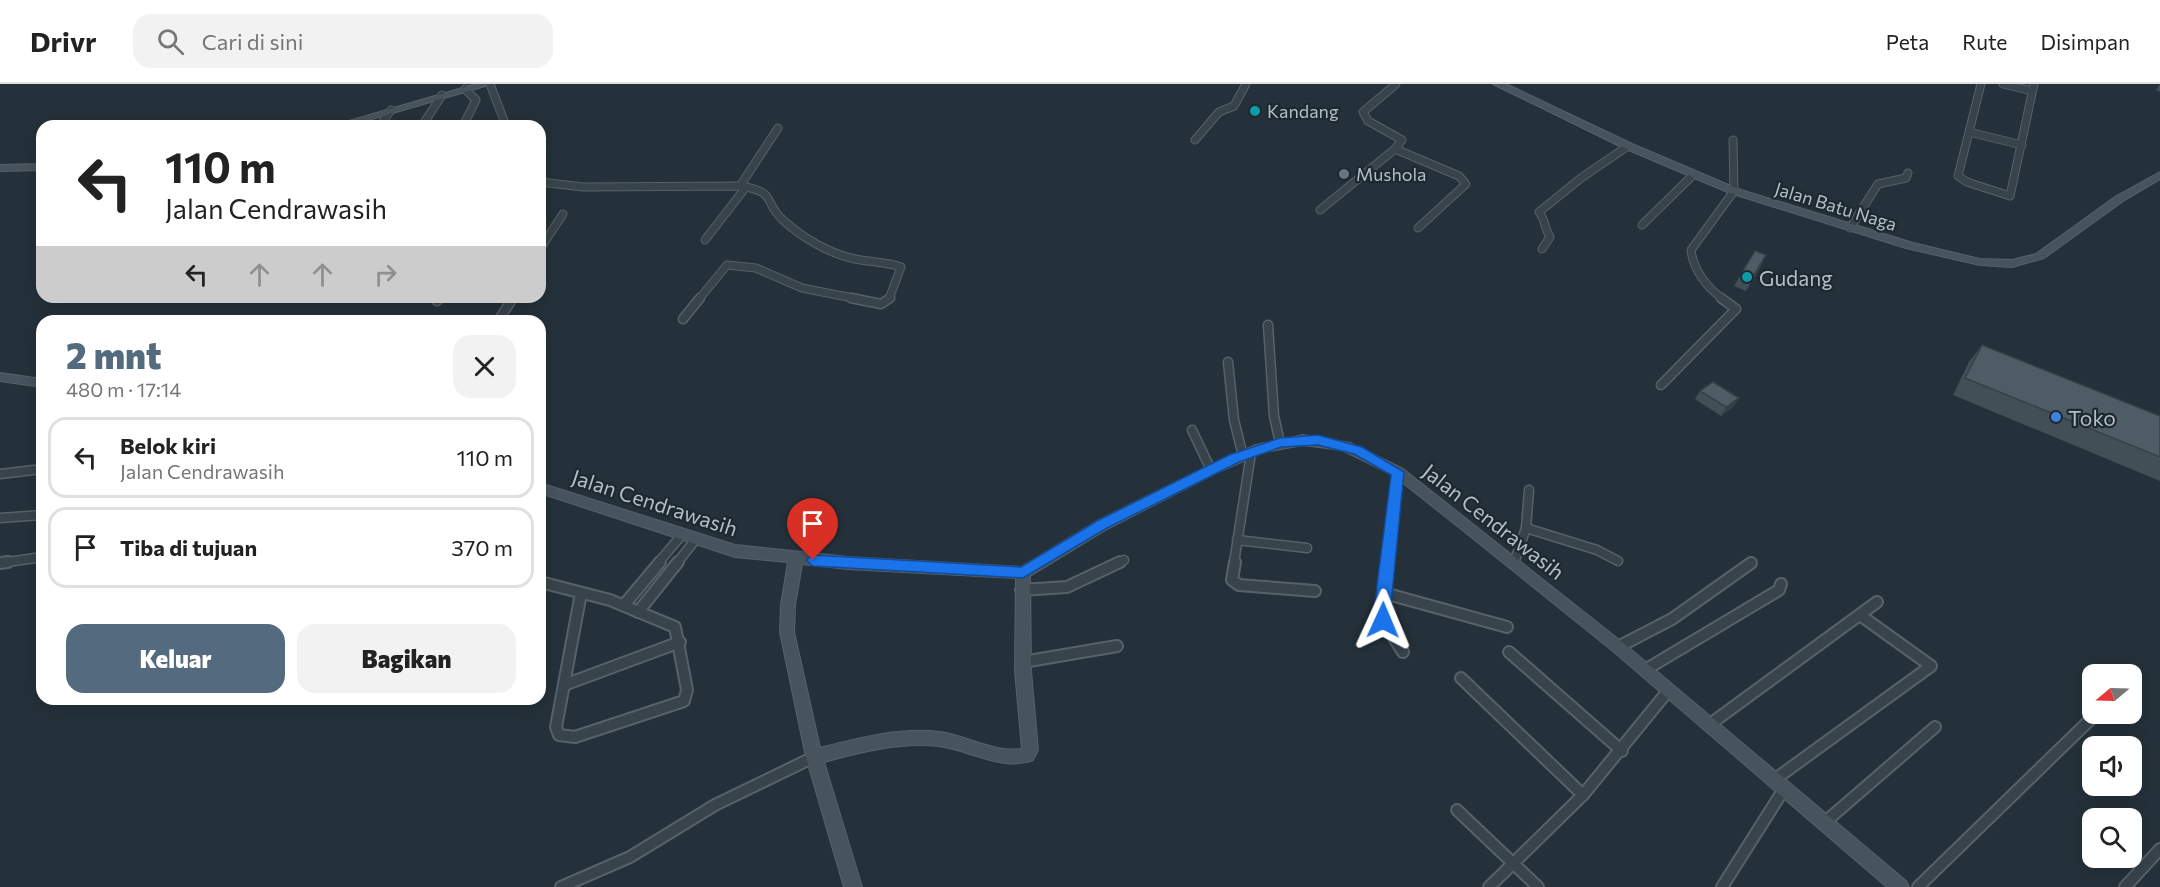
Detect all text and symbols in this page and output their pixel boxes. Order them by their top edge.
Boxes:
search box [133,14,553,68]
text: Drivr [30,24,97,58]
icon: search [154,25,187,58]
text: Cari di sini [202,28,303,55]
text: Peta [1886,29,1929,54]
text: Rute [1962,29,2007,54]
text: Disimpan [2040,29,2130,54]
place label: Kandang [1267,100,1339,122]
marker: Kandang [1248,104,1262,118]
text: 110 m [165,140,276,192]
icon: left [66,144,144,222]
place label: Mushola [1356,163,1426,185]
marker: Mushola [1337,167,1351,181]
street label: Jalan Batu Naga [1772,177,1900,235]
text: Jalan Cendrawasih [165,192,387,225]
icon: left [180,258,213,291]
icon: ahead [243,258,276,291]
icon: ahead [306,258,339,291]
icon: right [369,258,402,291]
place label: Gudang [1759,265,1833,290]
marker: Gudang [1740,270,1754,284]
text: 2 mnt [66,332,161,376]
button: close [453,335,516,398]
text: 480 m · 17:14 [66,377,181,401]
place label: Toko [2068,405,2116,430]
marker: Toko [2049,410,2063,424]
text: Belok kiri [120,432,216,459]
icon: left [69,441,102,474]
text: 110 m [456,444,513,471]
street label: Jalan Cendrawasih [1418,458,1570,584]
text: Jalan Cendrawasih [120,459,284,483]
street label: Jalan Cendrawasih [569,463,741,541]
pin [787,498,838,560]
icon: arrive [796,507,829,540]
icon: arrive [69,531,102,564]
text: Tiba di tujuan [120,534,257,561]
text: 370 m [451,534,513,561]
position arrow [1351,588,1415,652]
button: Keluar [66,624,285,693]
button: Bagikan [297,624,516,693]
north arrow [2082,664,2142,724]
map controls [2082,664,2142,868]
button: sound [2082,736,2142,796]
button: search [2082,808,2142,868]

